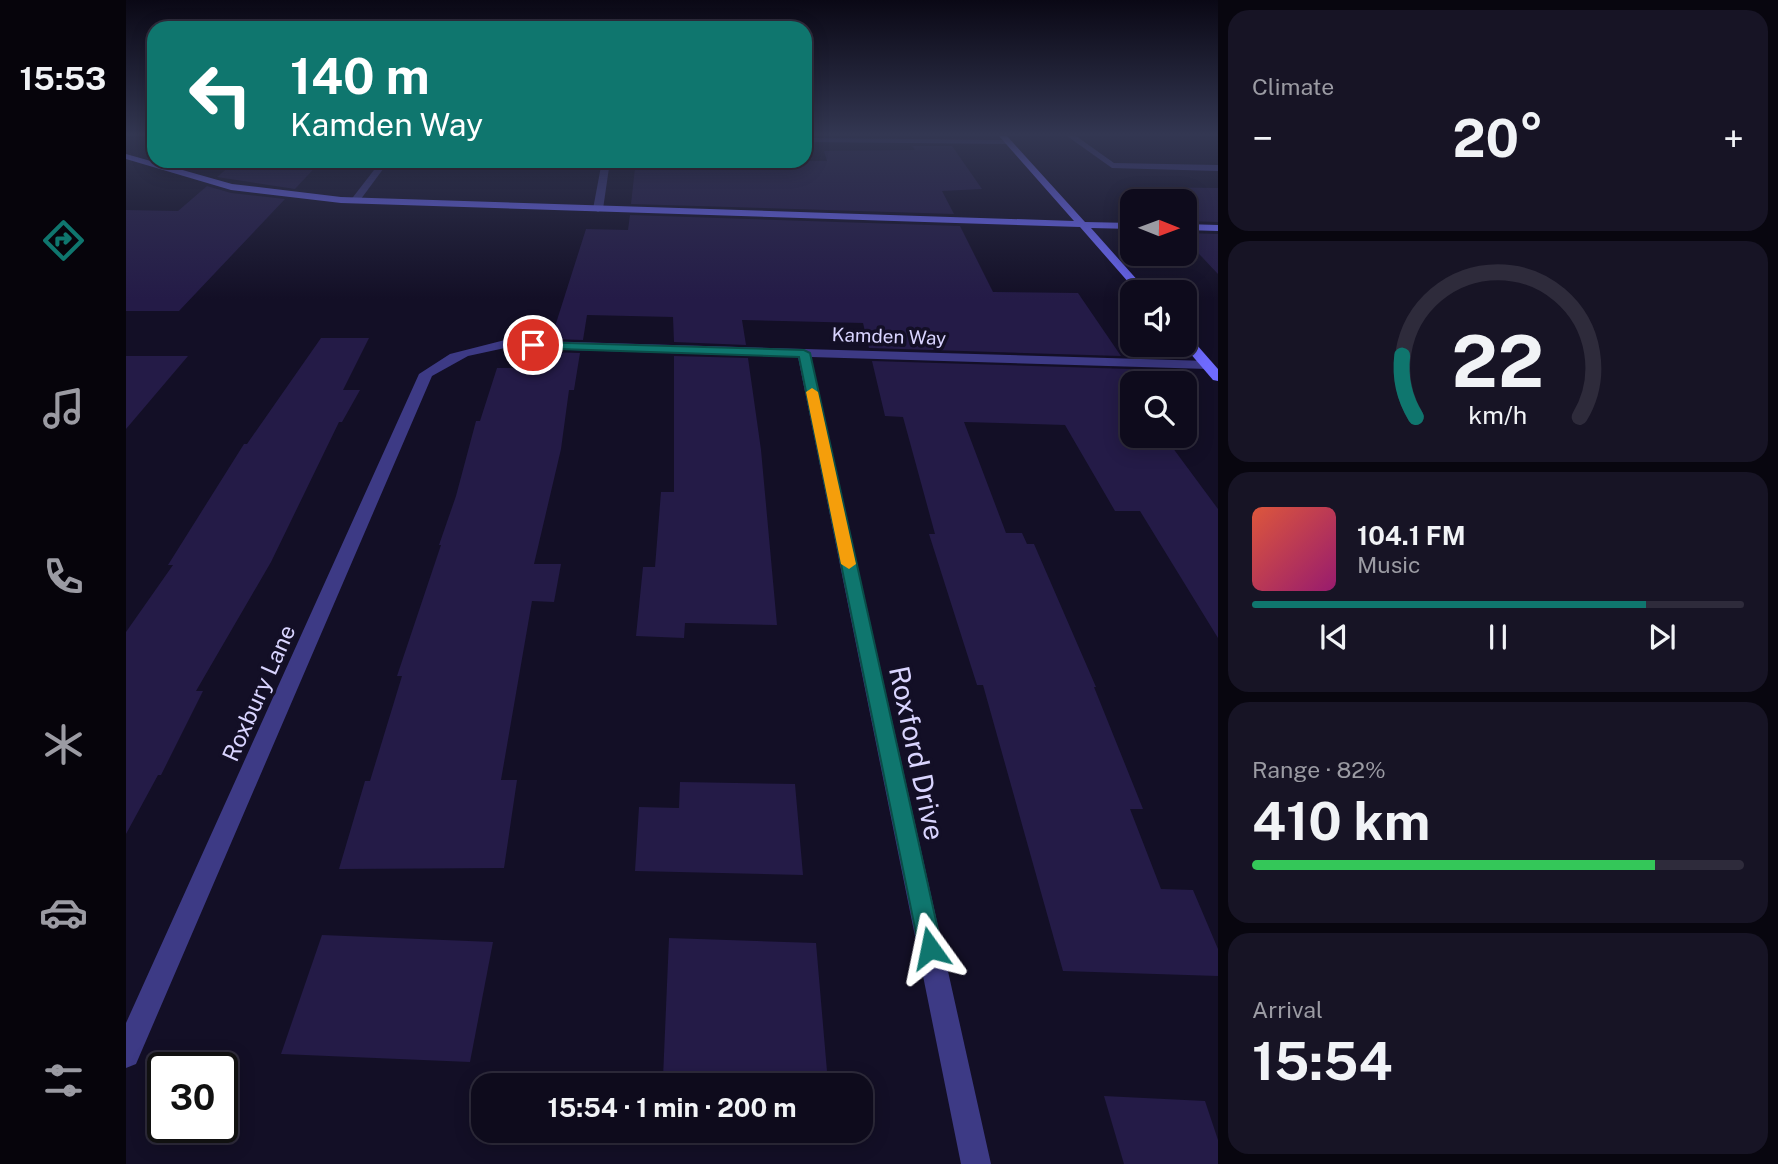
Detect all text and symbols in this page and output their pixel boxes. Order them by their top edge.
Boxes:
text: 140 m [290,47,430,105]
icon: left [175,49,266,140]
text: 15:53 [20,60,106,97]
text: Climate [1252,73,1334,100]
text: Kamden Way [290,106,483,143]
text: 20° [1452,108,1544,169]
text: − [1252,116,1273,161]
text: + [1723,116,1744,161]
north arrow [1120,189,1197,266]
map controls [1120,189,1197,448]
icon: directions [39,216,88,265]
button: sound [1120,280,1197,357]
pin [503,315,563,375]
text: 22 [1452,319,1544,404]
street label: Kamden Way [831,323,947,349]
icon: arrive [514,326,552,364]
button: search [1120,371,1197,448]
icon: music [39,384,88,433]
text: km/h [1469,400,1527,430]
text: 104.1 FM [1357,520,1466,551]
text: Music [1357,551,1421,578]
icon: phone [39,552,88,601]
icon: previous [1315,618,1353,656]
icon: pause [1479,618,1517,656]
icon: next [1643,618,1681,656]
street label: Roxbury Lane [216,620,301,765]
street label: Roxford Drive [883,663,952,843]
icon: climate [39,720,88,769]
text: Range · 82% [1252,756,1386,783]
text: 410 km [1252,791,1430,852]
icon: car [39,888,88,937]
position arrow [893,911,967,985]
text: Arrival [1252,996,1323,1023]
text: 15:54 [1252,1031,1393,1092]
speed limit sign: 30 [147,1052,238,1143]
icon: filters [39,1056,88,1105]
text: 15:54 · 1 min · 200 m [548,1092,796,1123]

